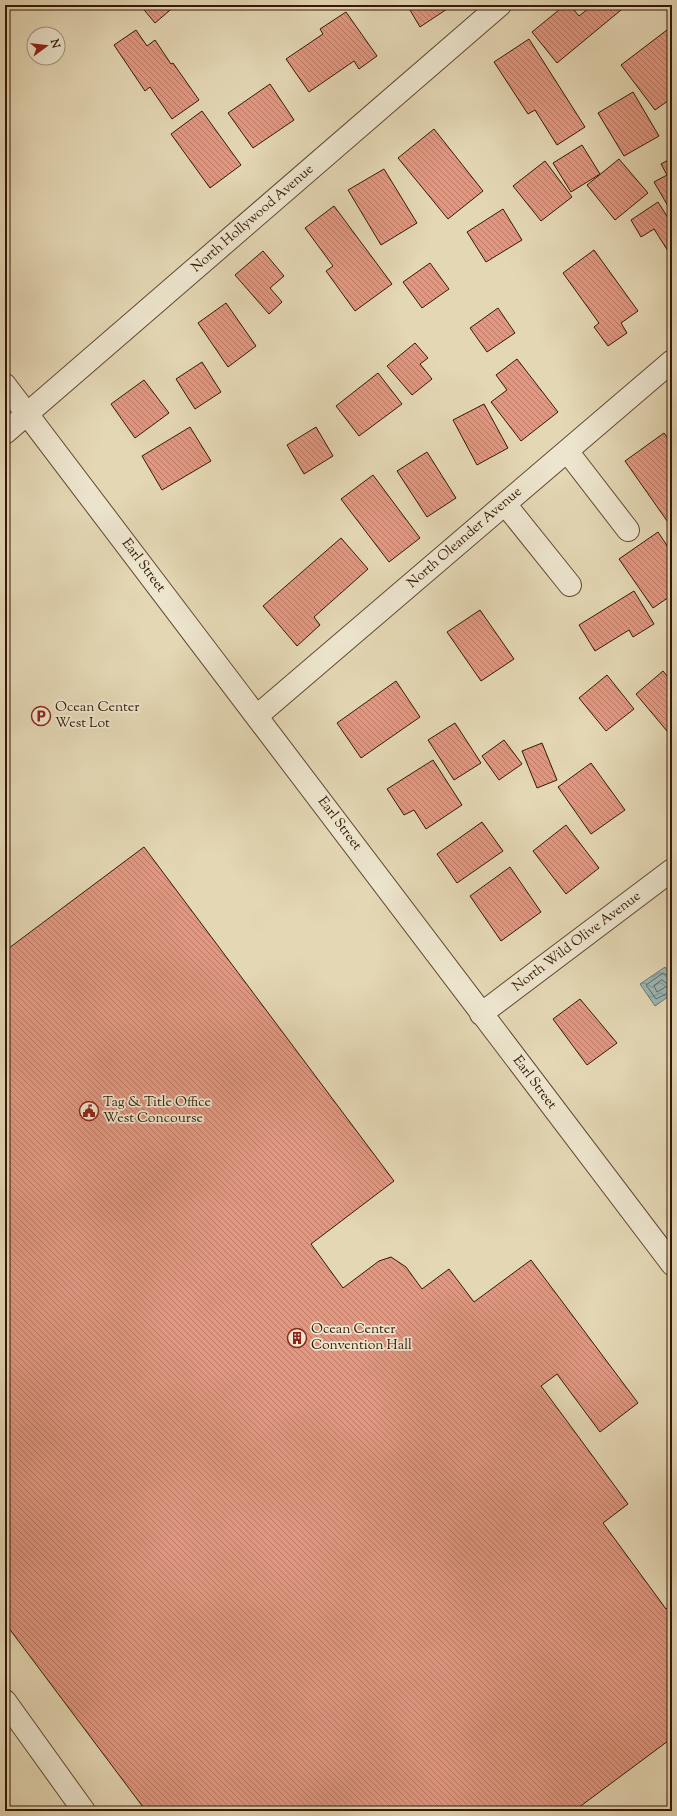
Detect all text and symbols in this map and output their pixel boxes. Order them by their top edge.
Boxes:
north arrow [26,26,66,66]
text: N [46,36,64,50]
street label: North Hollywood Avenue [187,160,319,278]
street label: North Oleander Avenue [403,483,527,593]
street label: Earl Street [116,535,170,597]
place label: Ocean Center West Lot [55,698,140,734]
parking icon: Ocean Center West Lot [30,705,52,727]
street label: Earl Street [312,793,366,855]
street label: North Wild Olive Avenue [509,887,645,997]
street label: Earl Street [507,1052,561,1114]
place label: Tag & Title Office West Concourse [103,1093,211,1129]
public building icon: Tag & Title Office West Concourse [78,1100,100,1122]
place label: Ocean Center Convention Hall [311,1320,412,1356]
building icon: Ocean Center Convention Hall [286,1327,308,1349]

